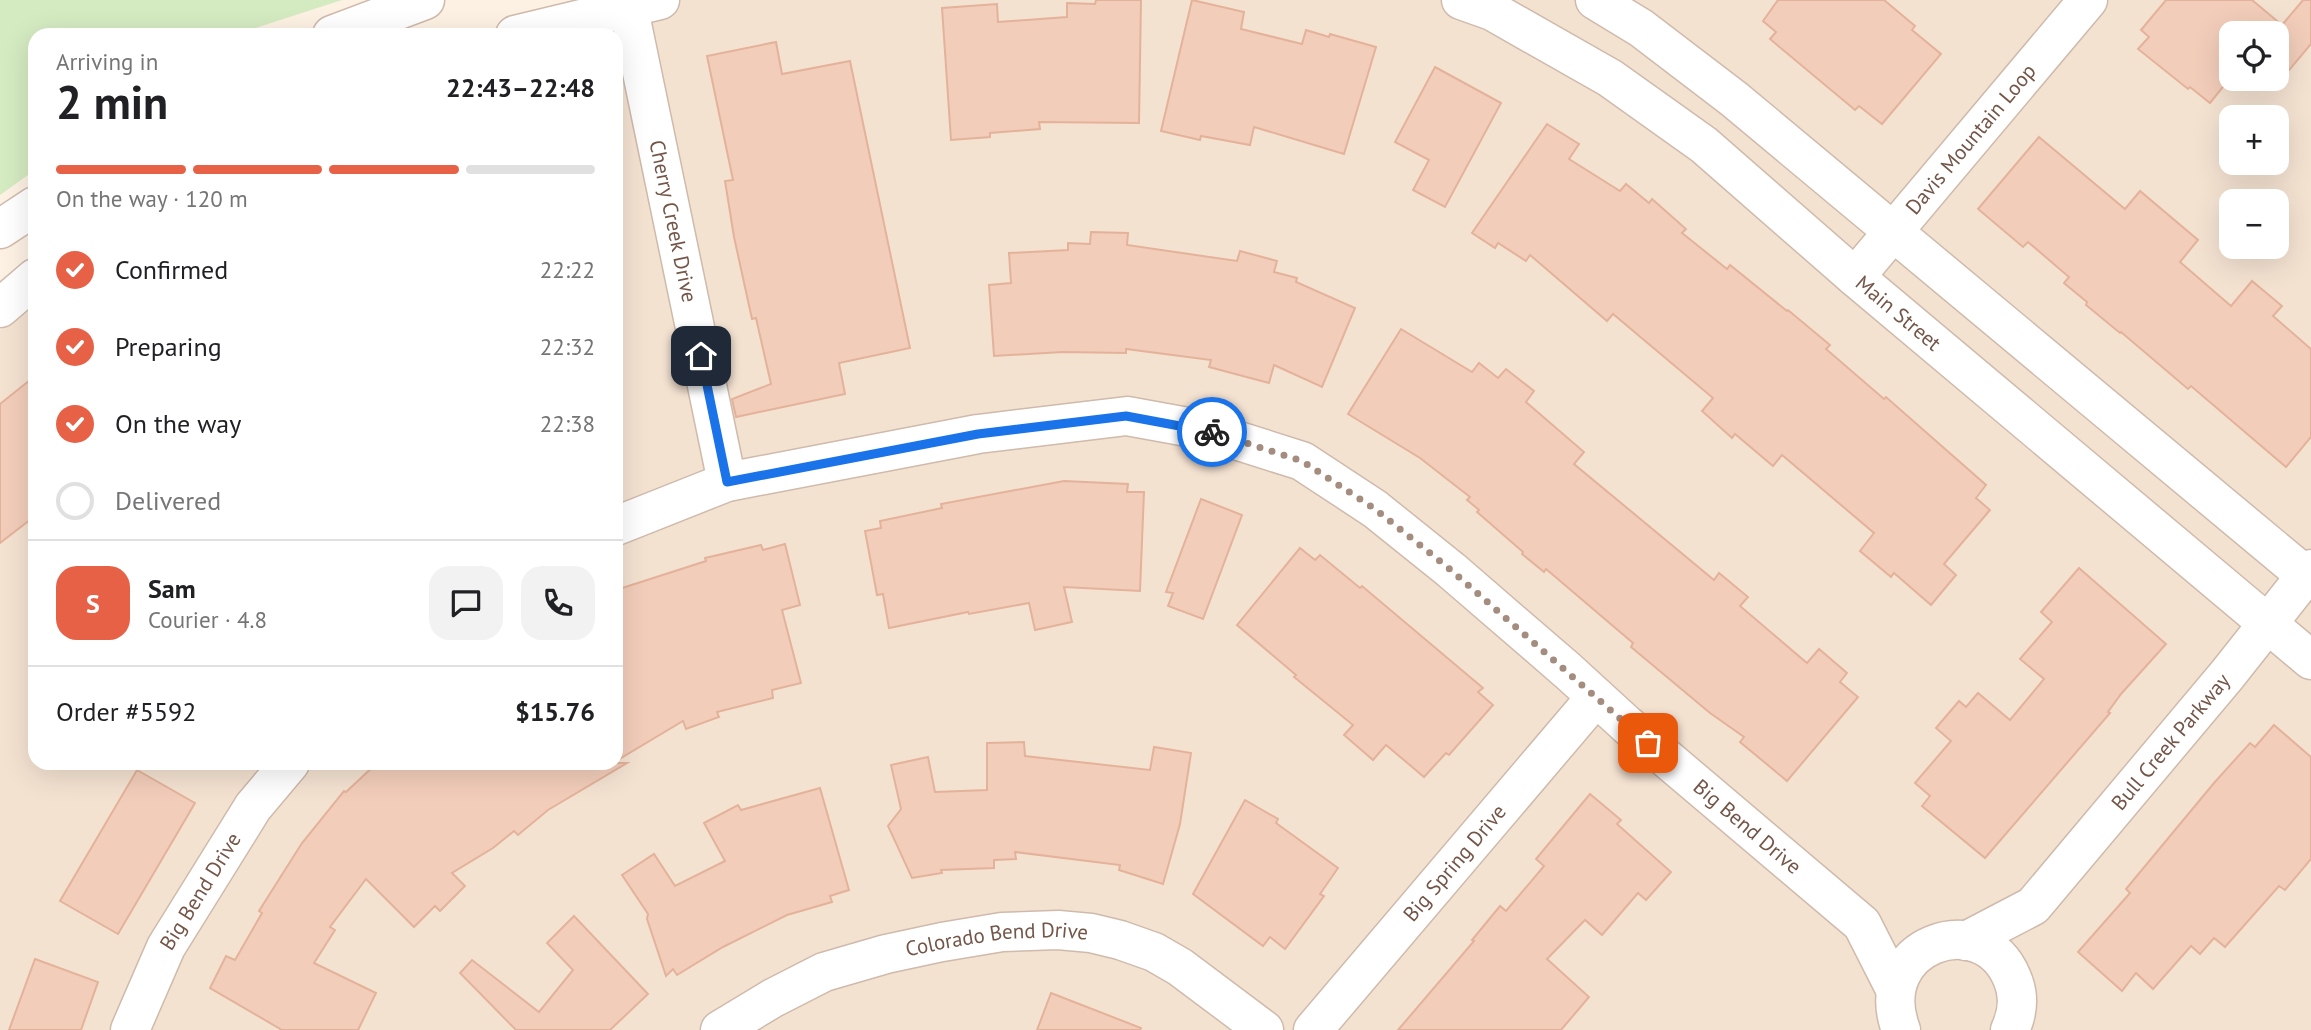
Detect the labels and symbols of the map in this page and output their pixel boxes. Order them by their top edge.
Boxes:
street label: Davis Mountain Loop [1899,58,2042,220]
street label: Cherry Creek Drive [643,138,703,305]
street label: Main Street [1850,269,1947,357]
pin [671,326,731,386]
courier [1177,397,1247,467]
street label: Bull Creek Parkway [2105,667,2236,816]
pin [1618,713,1678,773]
street label: Big Bend Drive [1688,773,1807,880]
street label: Big Spring Drive [1397,799,1512,927]
street label: Big Bend Drive [154,827,247,955]
street label: Colorado Bend Drive [903,916,1089,962]

